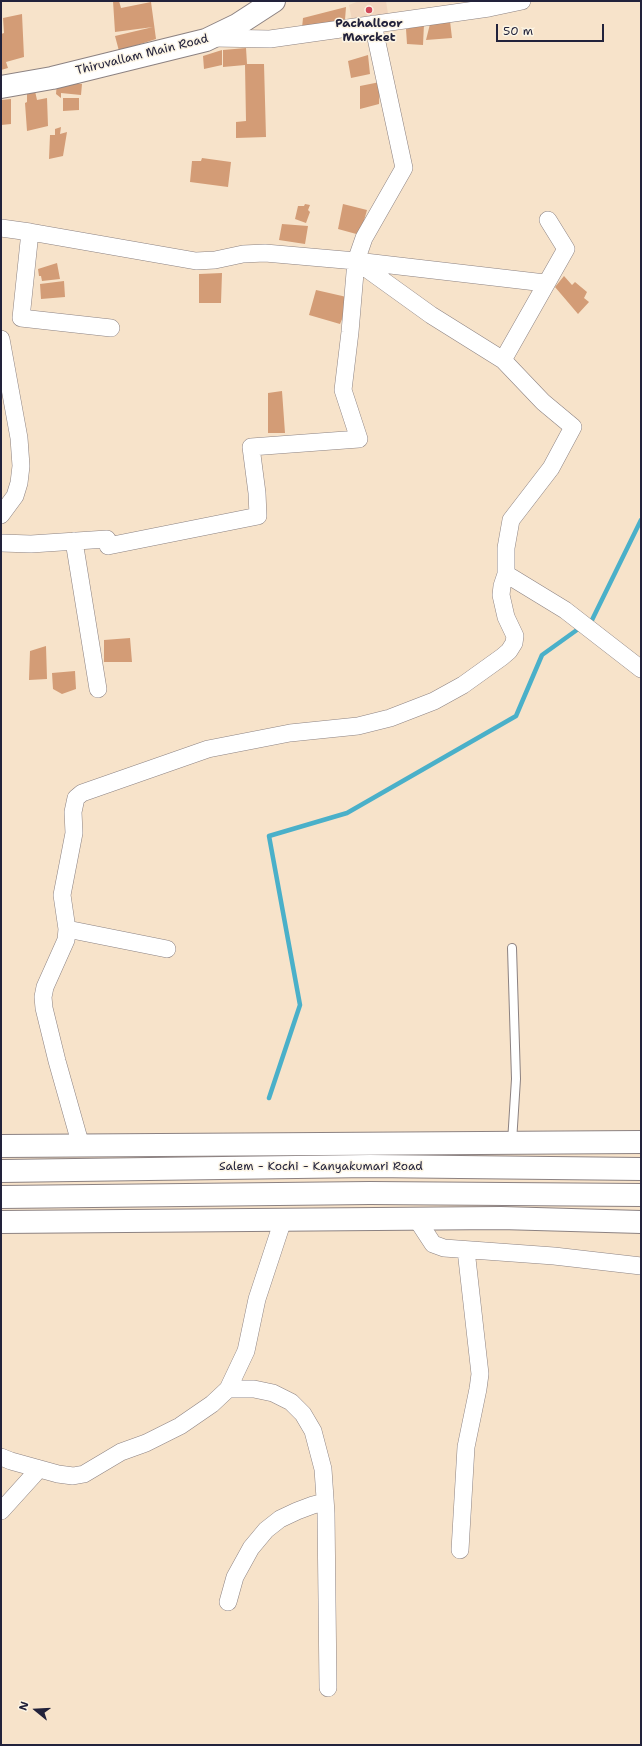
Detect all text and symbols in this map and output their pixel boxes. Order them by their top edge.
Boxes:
marker: Pachalloor Marcket [364,5,374,15]
scale bar [498,16,606,42]
place label: Pachalloor Marcket [335,17,403,45]
text: 50 m [503,23,533,39]
street label: Thiruvallam Main Road [74,32,210,78]
street label: Salem - Kochi - Kanyakumari Road [219,1160,423,1174]
north arrow [16,1690,56,1730]
text: N [16,1700,33,1713]

